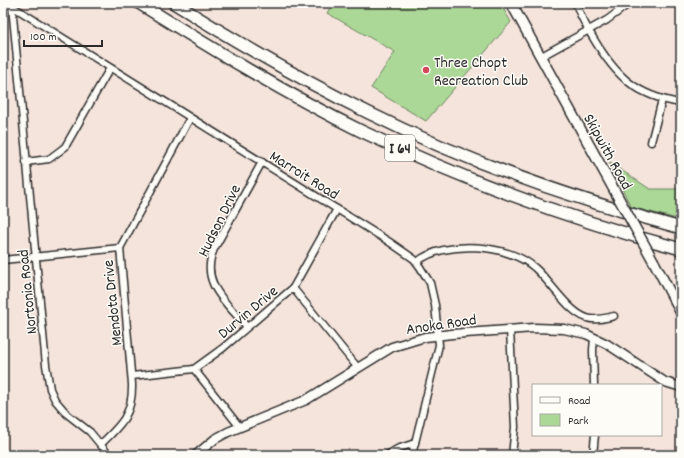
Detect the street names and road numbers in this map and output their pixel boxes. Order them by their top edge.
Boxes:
street label: Skipwith Road [576,110,637,195]
road number: I 64 [385,135,415,161]
street label: Marroit Road [264,146,343,207]
street label: Hudson Drive [193,181,248,261]
street label: Nortonia Road [13,248,44,335]
street label: Mendota Drive [98,259,129,347]
street label: Durvin Drive [213,281,284,345]
street label: Anoka Road [405,309,478,342]

